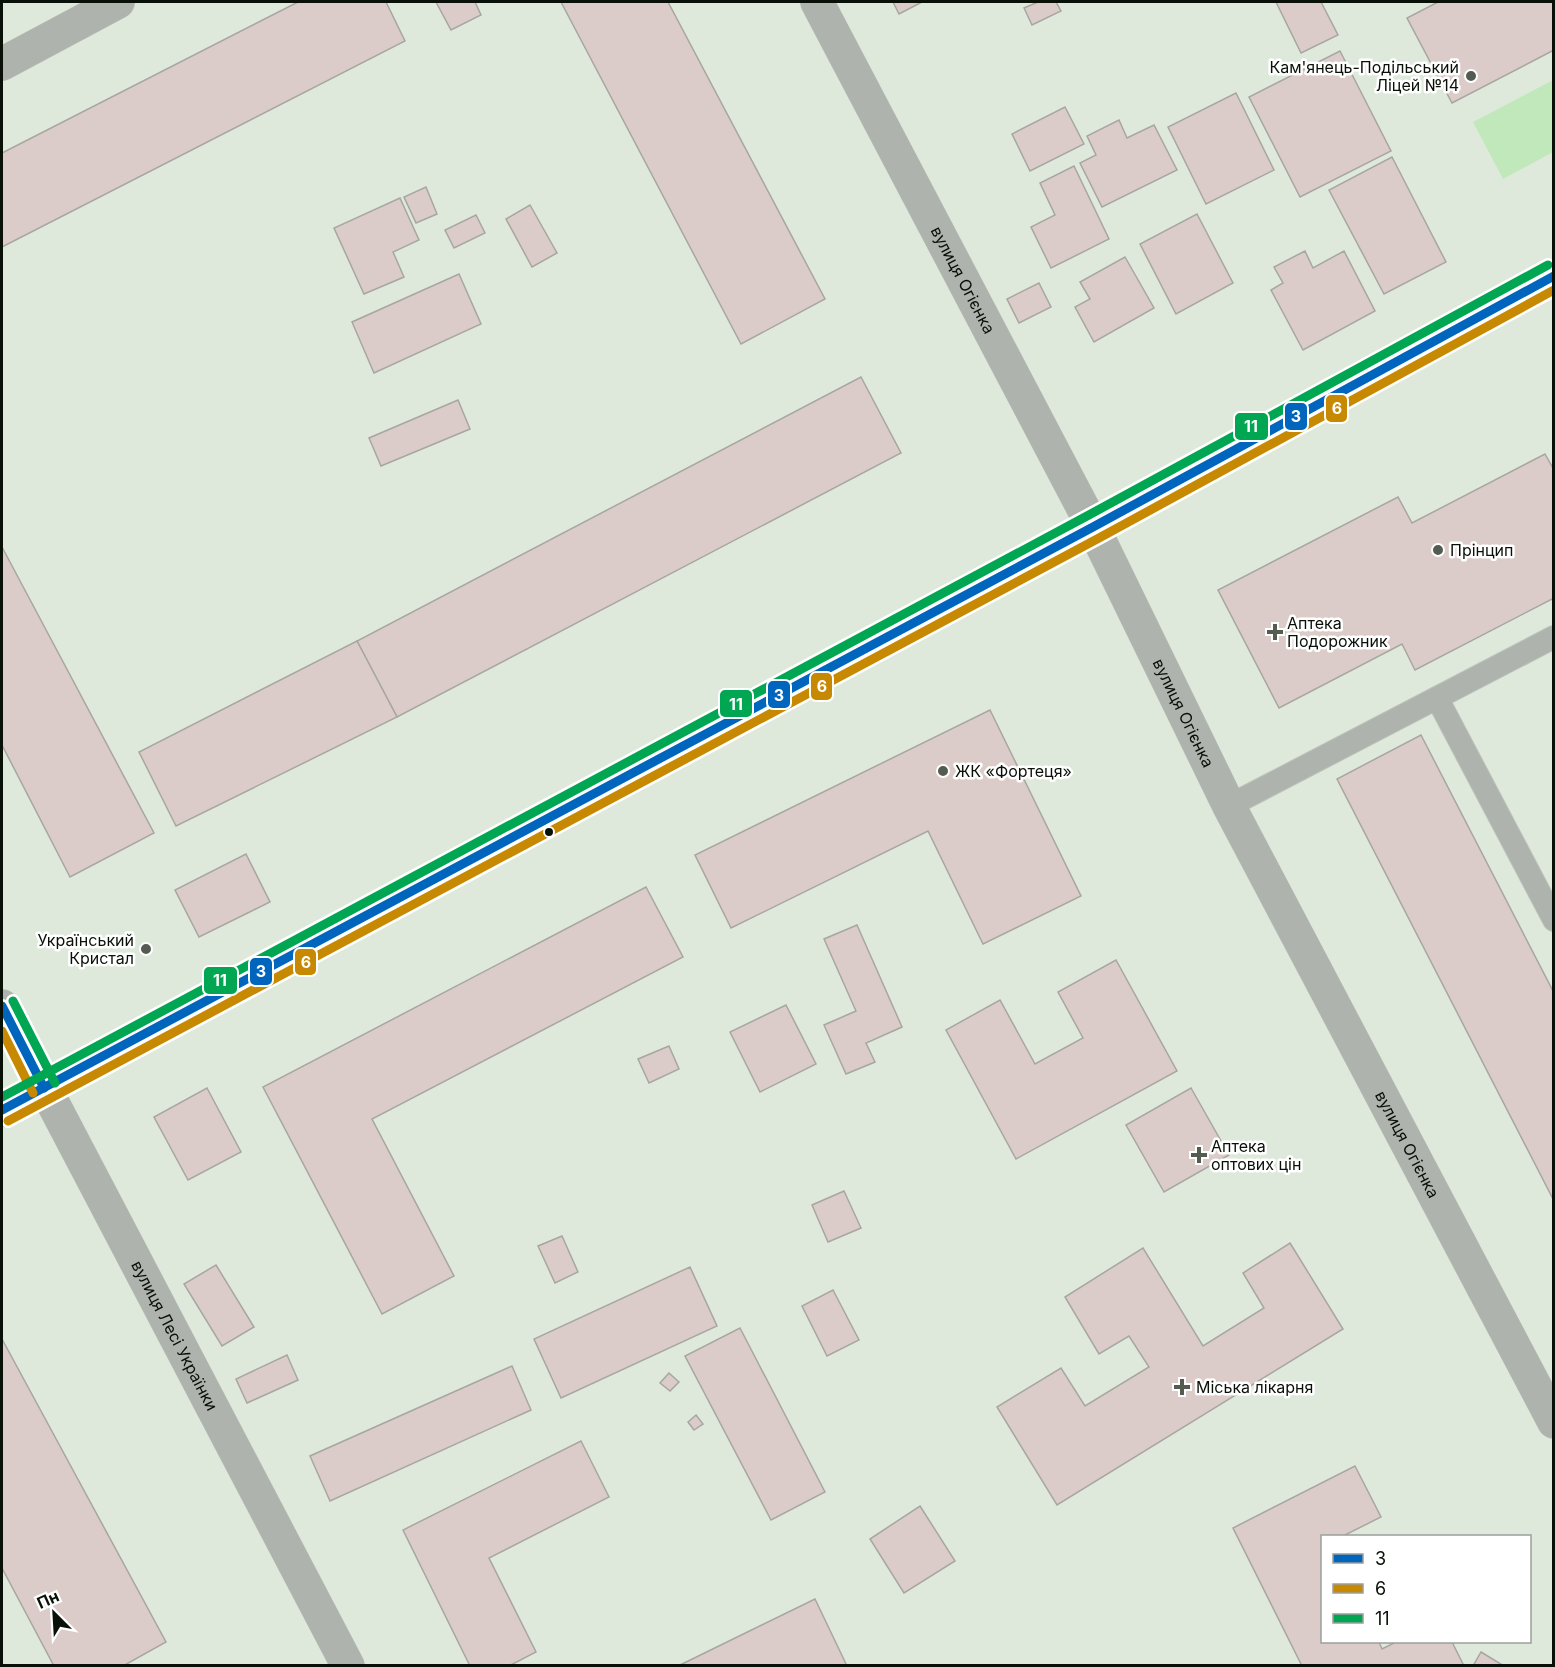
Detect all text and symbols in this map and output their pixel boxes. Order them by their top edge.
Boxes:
place label: Кам'янець-Подільський Ліцей №14 [1269,57,1459,95]
marker: Кам'янець-Подільський Ліцей №14 [1464,69,1478,83]
street label: вулиця Огієнка [927,223,1000,337]
line badge: 6 [1325,394,1348,423]
text: 6 [1332,398,1342,418]
line badge: 3 [1284,402,1308,431]
text: 3 [1291,406,1301,426]
line badge: 11 [1234,412,1269,441]
text: 11 [1244,416,1258,436]
place label: Прінцип [1450,540,1513,560]
marker: Прінцип [1431,543,1445,557]
place label: Аптека Подорожник [1287,613,1388,651]
marker: Аптека Подорожник [1268,625,1282,639]
street label: вулиця Огієнка [1149,655,1219,771]
line badge: 6 [810,672,833,701]
text: 6 [817,676,827,696]
line badge: 3 [767,680,791,709]
text: 3 [774,685,784,705]
line badge: 11 [719,689,753,718]
text: 11 [729,694,743,714]
place label: ЖК «Фортеця» [955,761,1072,781]
marker: ЖК «Фортеця» [936,764,950,778]
unlabelled marker [543,826,555,838]
place label: Український Кристал [37,930,134,968]
marker: Український Кристал [139,942,153,956]
line badge: 6 [294,948,317,976]
text: 6 [301,952,311,972]
line badge: 3 [249,957,273,986]
text: 3 [256,961,266,981]
line badge: 11 [203,966,238,995]
text: 11 [213,970,227,990]
street label: вулиця Огієнка [1371,1087,1444,1201]
place label: Аптека оптових цін [1211,1136,1301,1174]
marker: Аптека оптових цін [1192,1148,1206,1162]
street label: вулиця Лесі Українки [127,1257,222,1414]
place label: Міська лікарня [1196,1377,1313,1397]
marker: Міська лікарня [1173,1378,1191,1396]
legend [1321,1535,1531,1643]
text: 3 [1375,1548,1386,1569]
text: 6 [1375,1578,1386,1599]
north arrow [24,1583,84,1643]
text: Пн [34,1586,62,1613]
text: 11 [1375,1608,1390,1629]

